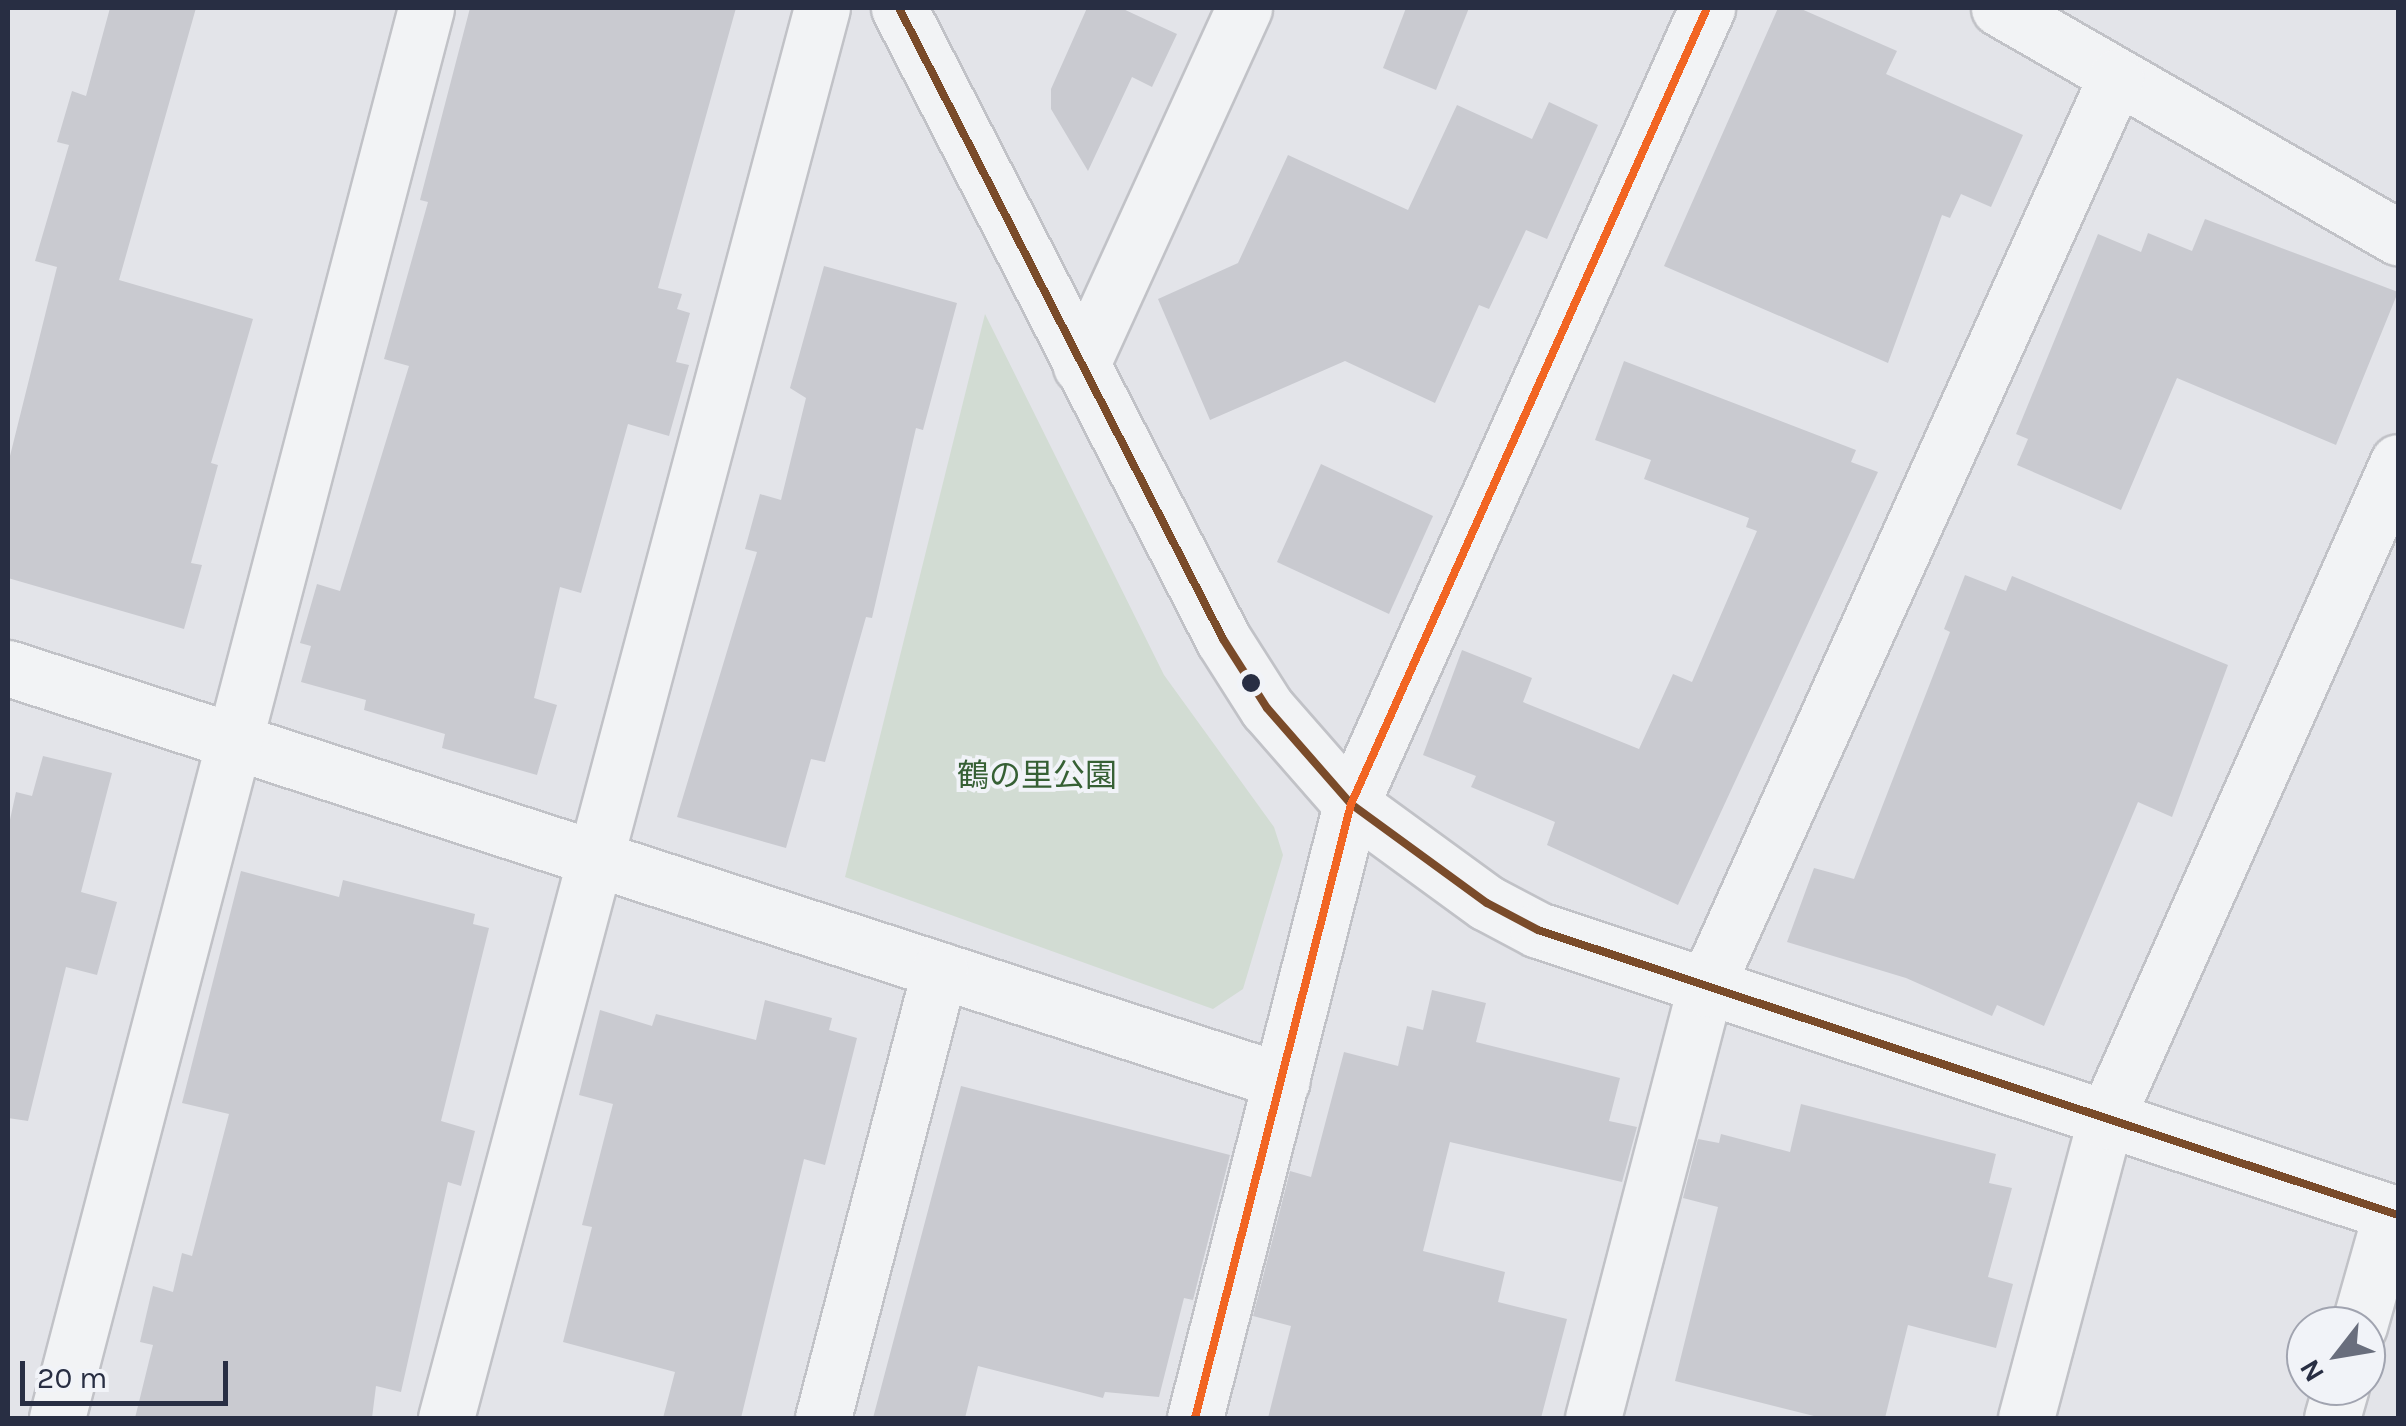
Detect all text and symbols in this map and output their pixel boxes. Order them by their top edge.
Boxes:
unlabelled marker [1241,673,1261,693]
park label: 鶴の里公園 [957,757,1117,795]
north arrow [2286,1306,2386,1406]
scale bar [25,1341,232,1403]
text: N [2292,1354,2331,1388]
text: 20 m [37,1360,107,1396]

